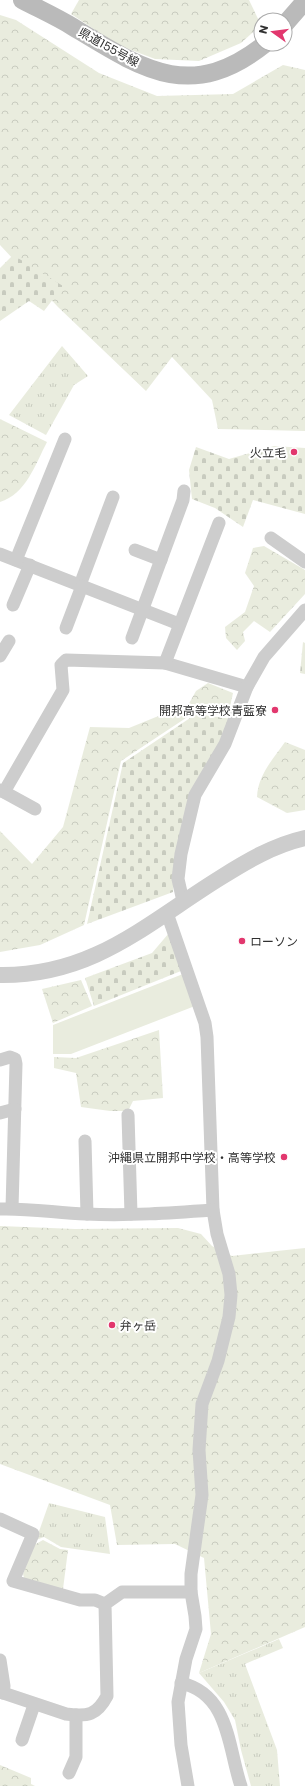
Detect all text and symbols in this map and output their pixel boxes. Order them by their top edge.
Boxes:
north arrow [253,12,293,52]
street label: 県道155号線 [76,23,142,71]
text: N [255,24,272,36]
place label: 火立毛 [250,444,286,461]
marker: 火立毛 [289,447,299,457]
place label: 開邦高等学校青藍寮 [159,702,267,719]
marker: 開邦高等学校青藍寮 [270,705,280,715]
place label: ローソン [250,933,298,950]
marker: ローソン [237,936,247,946]
place label: 沖縄県立開邦中学校・高等学校 [108,1149,276,1166]
marker: 沖縄県立開邦中学校・高等学校 [279,1152,289,1162]
place label: 弁ヶ岳 [120,1317,156,1334]
marker: 弁ヶ岳 [107,1320,117,1330]

